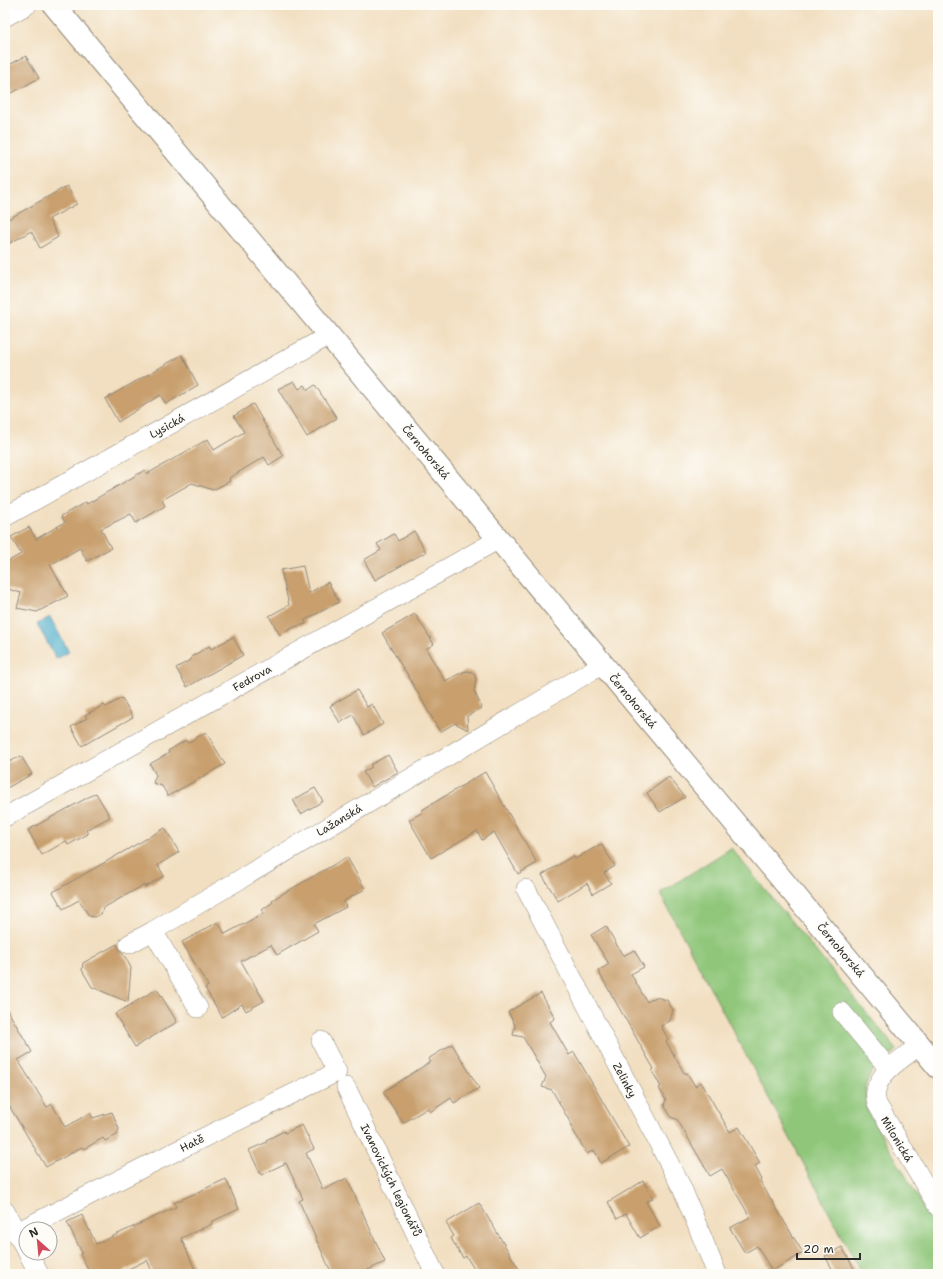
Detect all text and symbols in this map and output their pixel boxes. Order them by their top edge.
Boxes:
street label: Lysická [147,411,188,442]
street label: Černohorská [398,421,454,483]
street label: Fedrova [230,662,275,695]
street label: Černohorská [605,670,661,732]
street label: Lažanská [314,801,365,840]
street label: Černohorská [813,919,869,981]
street label: Zelinky [609,1060,640,1100]
street label: Milonická [877,1113,916,1165]
street label: Ivanovických legionářů [357,1121,424,1239]
street label: Hatě [178,1131,207,1156]
north arrow [18,1221,58,1261]
text: N [26,1224,41,1241]
scale bar [797,1235,860,1261]
text: 20 m [803,1241,834,1257]

